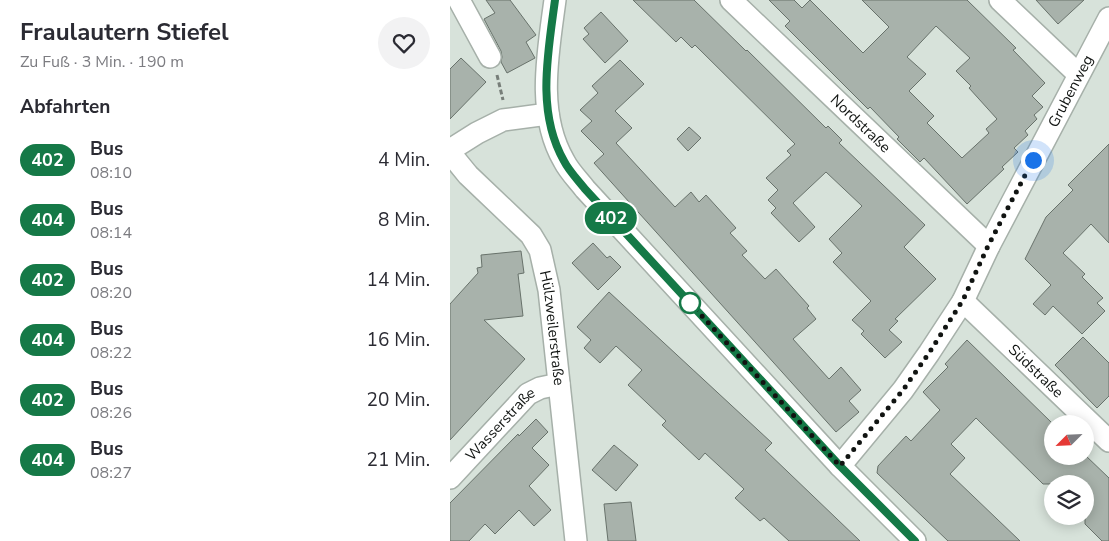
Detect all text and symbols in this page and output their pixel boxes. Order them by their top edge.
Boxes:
text: Fraulautern Stiefel [20,16,229,48]
button: heart [378,17,430,69]
text: Zu Fuß · 3 Min. · 190 m [20,51,184,73]
street label: Grubenweg [1043,51,1098,131]
street label: Nordstraße [826,90,895,157]
text: Abfahrten [20,94,110,120]
text: Bus [90,136,123,162]
text: 4 Min. [378,147,430,173]
text: 402 [31,148,64,172]
your location [1021,148,1046,173]
text: 08:10 [90,162,132,184]
text: Bus [90,196,123,222]
line badge: 402 [582,202,640,234]
text: 402 [595,206,627,230]
text: 8 Min. [378,207,430,233]
text: 404 [31,208,64,232]
text: 08:14 [90,222,132,244]
text: Bus [90,256,123,282]
text: 14 Min. [367,267,430,293]
text: 402 [31,268,64,292]
street label: Hülzweilerstraße [535,269,569,386]
text: 08:20 [90,282,132,304]
unlabelled marker [679,292,701,314]
text: Bus [90,316,123,342]
text: 16 Min. [367,327,430,353]
text: 404 [31,328,64,352]
street label: Südstraße [1004,340,1068,402]
text: 08:22 [90,342,132,364]
text: Bus [90,376,123,402]
street label: Wasserstraße [461,382,538,465]
text: 20 Min. [367,387,430,413]
text: 402 [31,388,64,412]
text: 08:26 [90,402,132,424]
north arrow [1044,415,1094,465]
map controls [1044,415,1094,525]
text: Bus [90,436,123,462]
text: 21 Min. [367,447,430,473]
text: 404 [31,448,64,472]
text: 08:27 [90,462,132,484]
button: layers [1044,475,1094,525]

